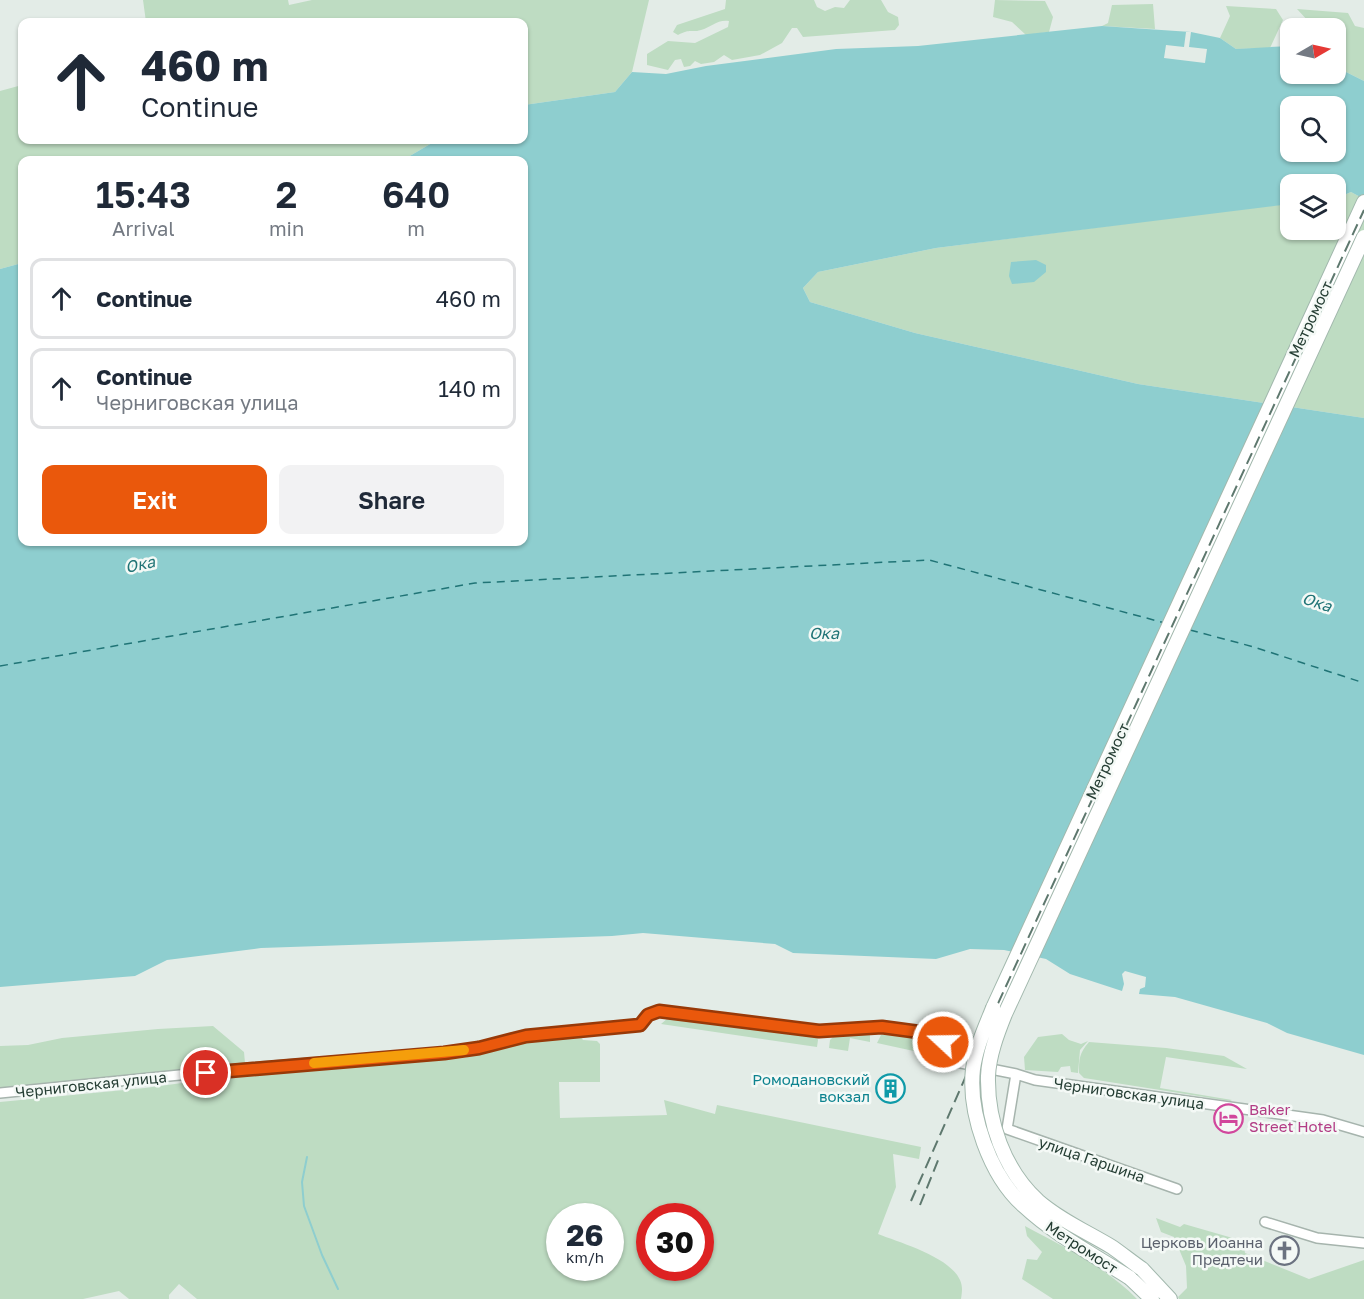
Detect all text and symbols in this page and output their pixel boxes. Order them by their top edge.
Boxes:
north arrow [1280,18,1346,84]
map controls [1280,18,1346,240]
text: 460 m [141,40,268,90]
icon: ahead [42,42,120,120]
text: Continue [141,91,259,123]
button: search [1280,96,1346,162]
text: 15:43 [96,173,191,216]
text: 2 [276,173,297,216]
text: 640 [382,173,450,216]
button: layers [1280,174,1346,240]
text: Arrival [112,216,175,240]
text: min [269,216,304,240]
text: m [407,216,425,240]
street label: Метромост [1284,277,1336,360]
icon: ahead [45,282,78,315]
text: Continue [96,285,192,312]
text: 460 m [436,285,501,312]
text: Continue [96,363,192,390]
icon: ahead [45,372,78,405]
text: 140 m [438,375,501,402]
text: Черниговская улица [96,390,299,414]
button: Exit [42,465,267,534]
button: Share [279,465,504,534]
water label: Ока [123,551,158,577]
water label: Ока [1300,588,1335,616]
water label: Ока [809,623,840,643]
street label: Метромост [1081,719,1133,802]
position arrow [911,1010,975,1074]
pin [180,1047,231,1098]
icon: arrive [189,1056,222,1089]
street label: Черниговская улица [15,1067,167,1101]
place label: Ромодановский вокзал [752,1070,870,1105]
building icon: Ромодановский вокзал [875,1072,907,1104]
street label: Черниговская улица [1053,1074,1205,1112]
place label: Baker Street Hotel [1249,1100,1337,1135]
hotel icon: Baker Street Hotel [1212,1102,1244,1134]
street label: улица Гаршина [1036,1132,1148,1186]
speed limit sign: 30 [636,1203,714,1281]
text: 26 [566,1217,604,1253]
street label: Метромост [1043,1217,1122,1277]
place label: Церковь Иоанна Предтечи [1141,1233,1263,1268]
church icon: Церковь Иоанна Предтечи [1268,1235,1300,1267]
text: km/h [566,1248,604,1266]

